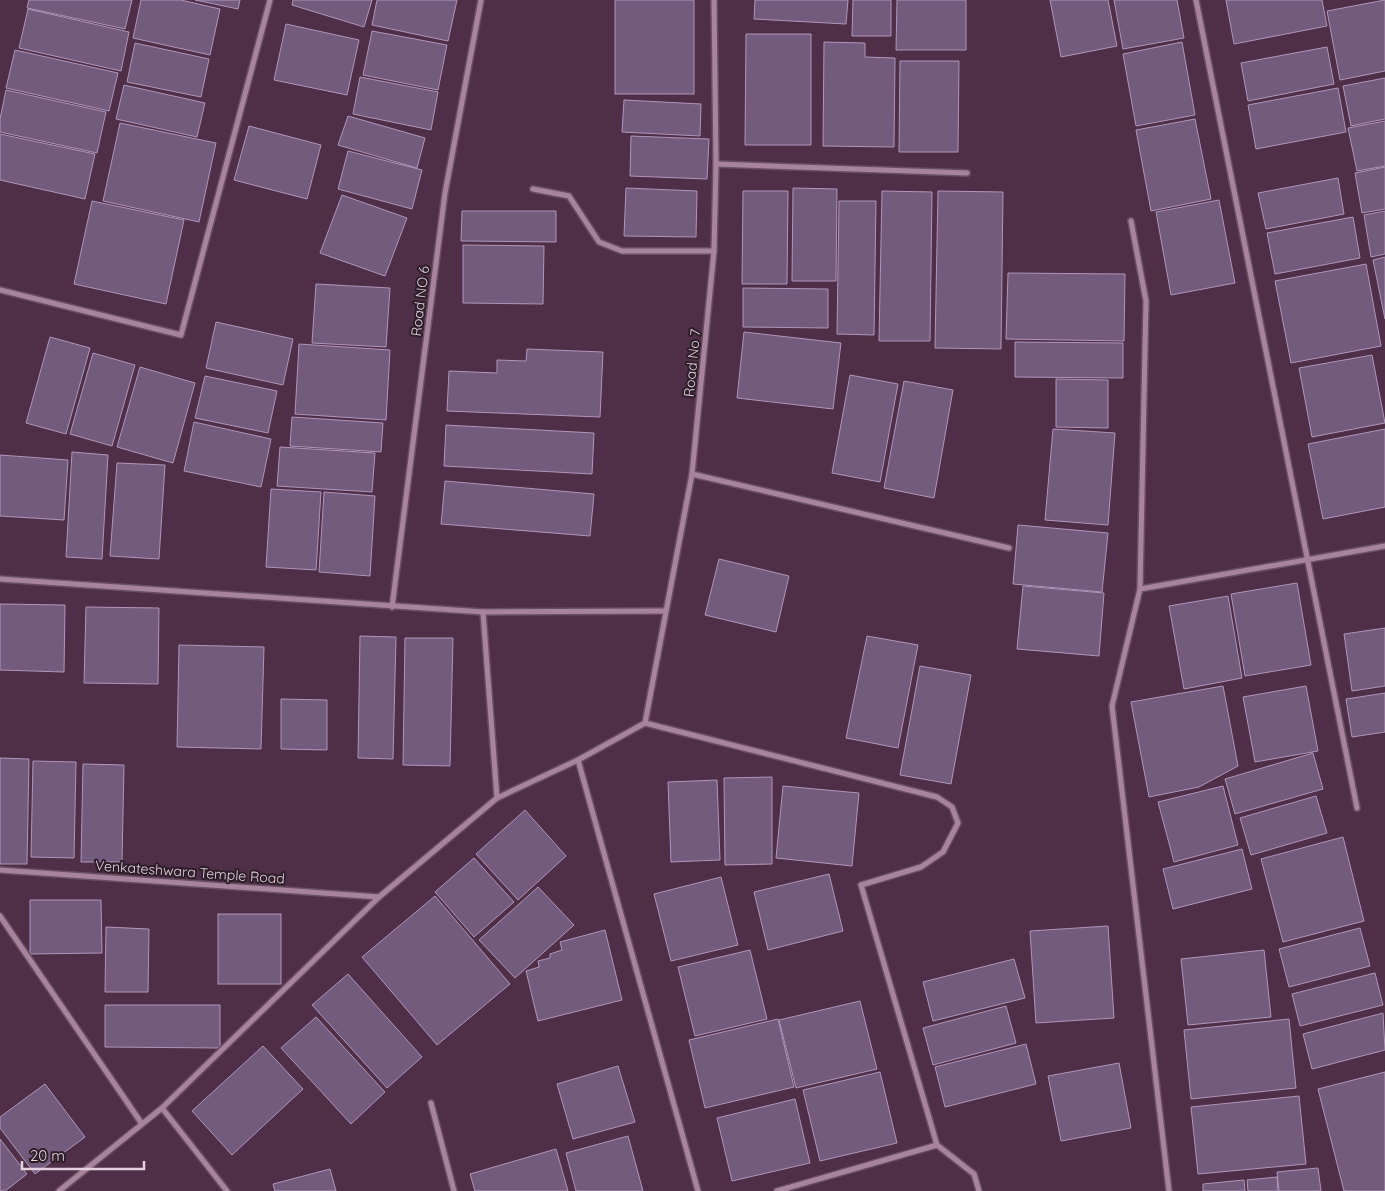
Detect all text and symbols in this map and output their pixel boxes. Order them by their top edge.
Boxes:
street label: Road NO 6 [407,264,433,337]
street label: Road No 7 [679,328,705,398]
street label: Venkateshwara Temple Road [95,856,285,888]
scale bar [22,1138,145,1170]
text: 20 m [30,1146,65,1165]

